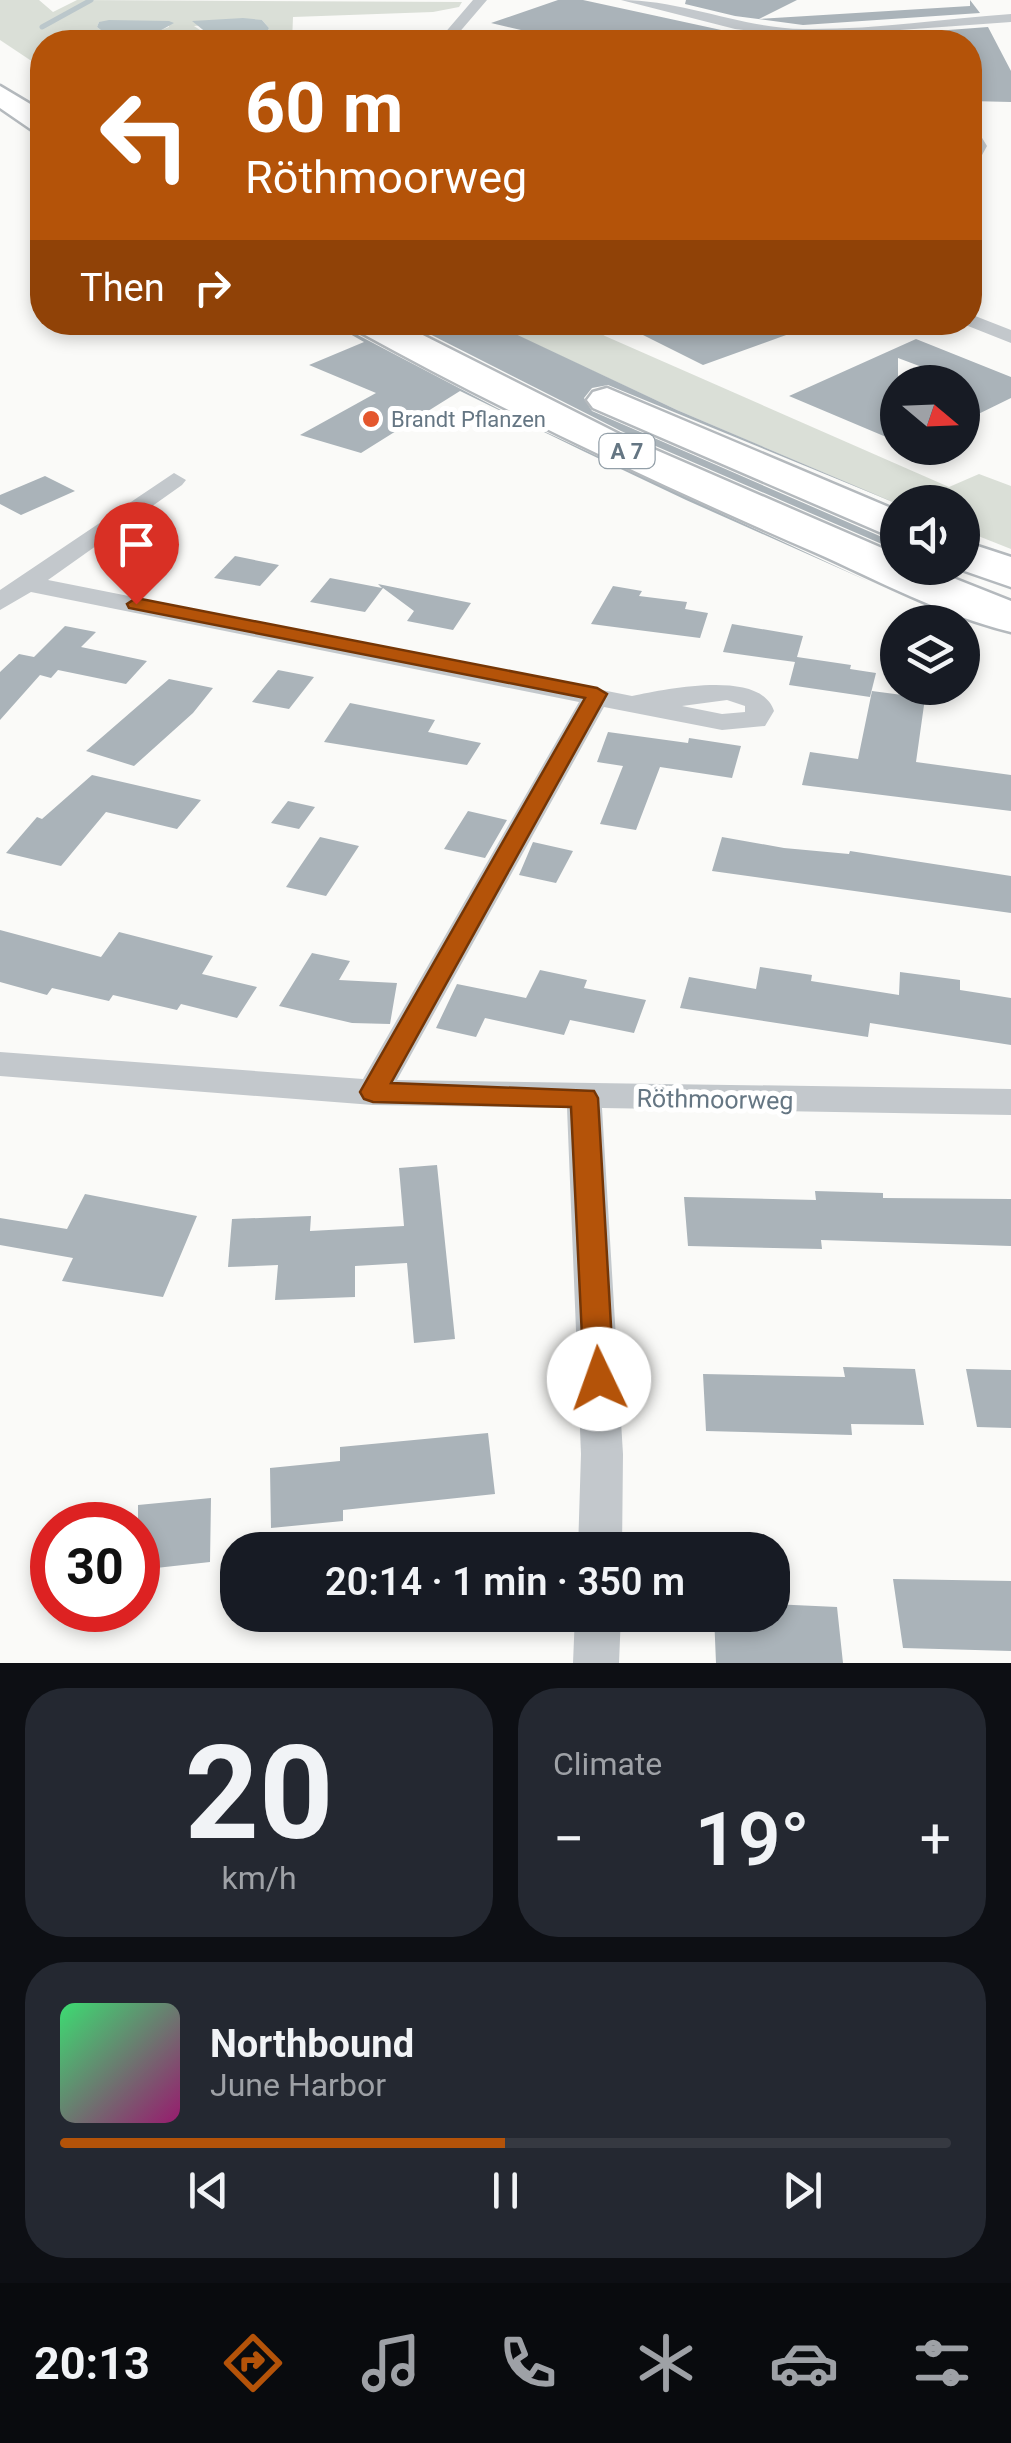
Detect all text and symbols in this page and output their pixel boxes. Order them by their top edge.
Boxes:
text: 60 m [245,67,403,149]
icon: left [80,70,210,200]
text: Röthmoorweg [245,151,527,204]
icon: right [185,260,240,315]
text: Then [80,266,165,310]
north arrow [880,365,980,465]
map controls [880,365,980,705]
place label: Brandt Pflanzen [391,407,546,432]
marker: Brandt Pflanzen [360,408,382,430]
road number: A 7 [600,434,654,468]
button: sound [880,485,980,585]
pin [94,502,179,605]
icon: arrive [109,517,164,572]
button: layers [880,605,980,705]
street label: Röthmoorweg [636,1084,794,1115]
position arrow [547,1327,651,1431]
speed limit sign: 30 [30,1502,160,1632]
text: 20:14 · 1 min · 350 m [325,1560,685,1604]
text: 20 [184,1717,334,1870]
text: Climate [553,1745,662,1783]
text: 19° [695,1795,809,1883]
text: − [553,1807,584,1871]
text: + [920,1807,951,1871]
text: km/h [221,1859,297,1897]
text: Northbound [210,2022,414,2066]
text: June Harbor [210,2066,386,2104]
icon: previous [181,2163,236,2218]
icon: pause [478,2163,533,2218]
icon: next [775,2163,830,2218]
icon: directions [218,2328,288,2398]
icon: music [356,2328,426,2398]
icon: phone [493,2328,563,2398]
icon: climate [631,2328,701,2398]
icon: car [769,2328,839,2398]
icon: filters [907,2328,977,2398]
text: 20:13 [34,2337,150,2390]

